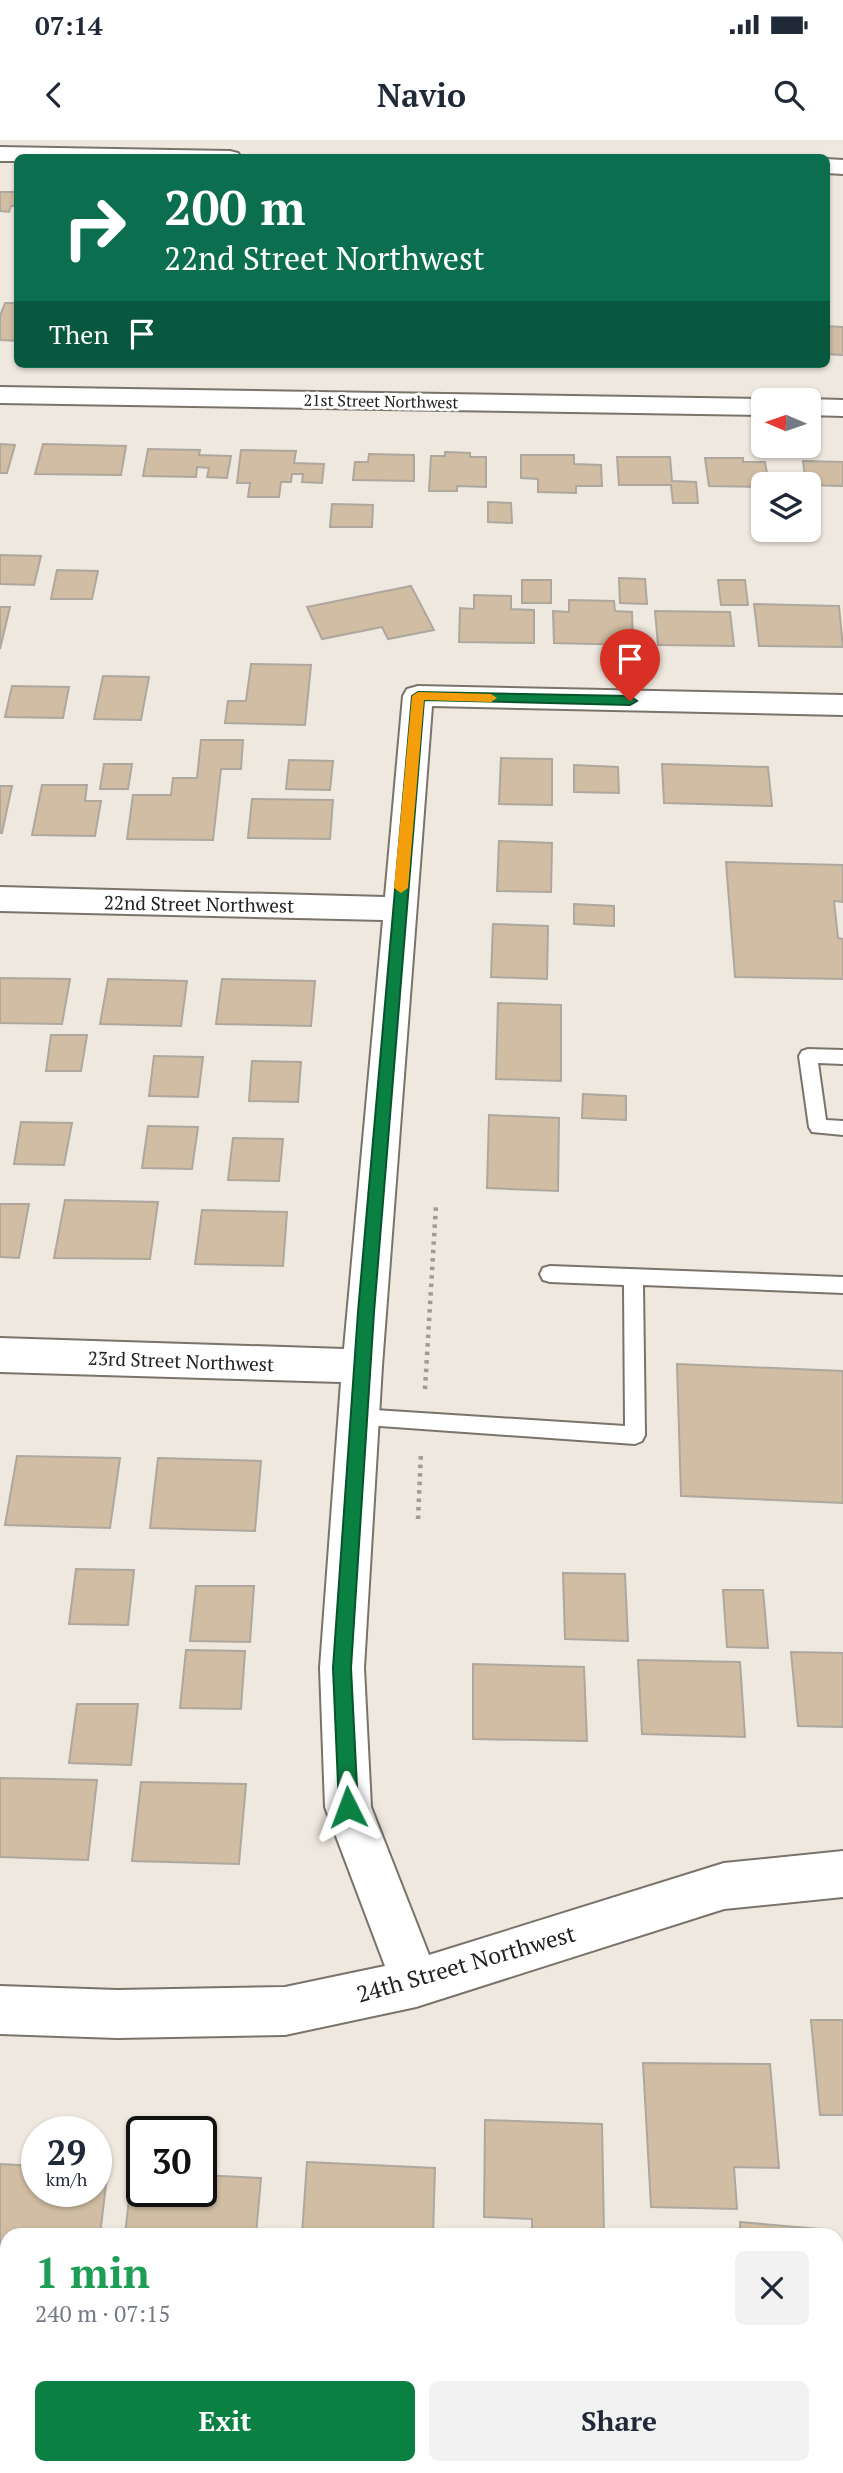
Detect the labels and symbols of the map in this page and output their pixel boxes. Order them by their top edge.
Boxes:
north arrow [751,388,821,458]
street label: 21st Street Northwest [303,389,459,413]
pin [600,629,660,701]
street label: 22nd Street Northwest [104,889,294,918]
street label: 23rd Street Northwest [87,1345,275,1376]
position arrow [311,1770,385,1844]
street label: 24th Street Northwest [353,1917,579,2010]
speed limit sign: 30 [126,2116,217,2207]

